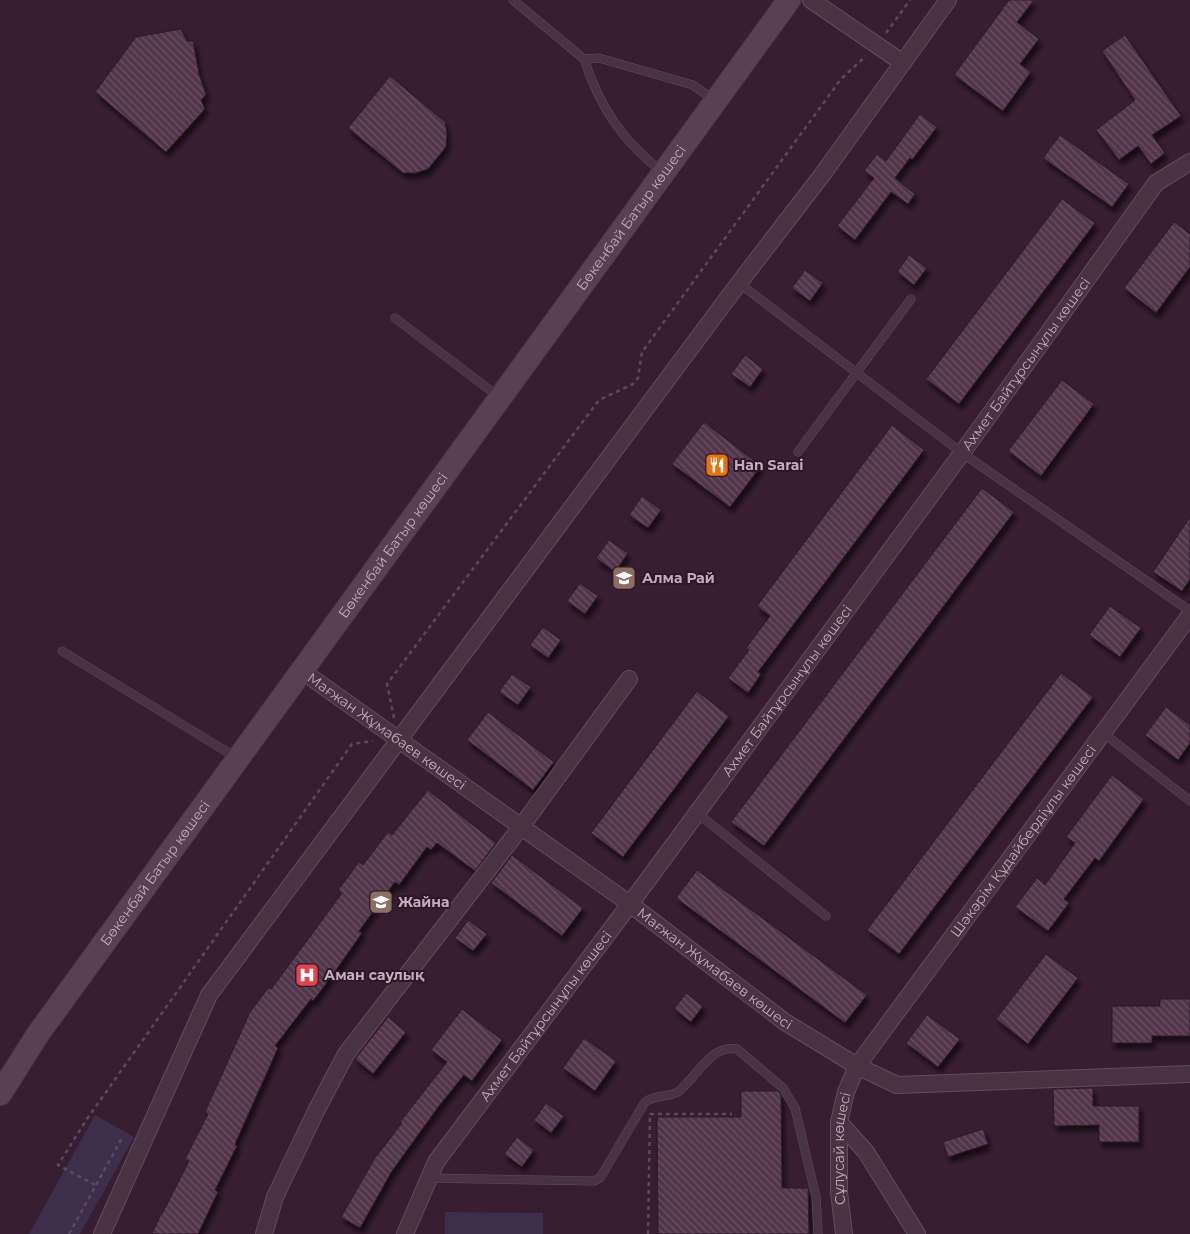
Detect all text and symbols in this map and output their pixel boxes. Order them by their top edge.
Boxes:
street label: Бөкенбай Батыр көшесі [572,141,690,294]
street label: Ахмет Байтұрсынұлы көшесі [958,274,1094,454]
restaurant icon: Han Sarai [704,452,730,478]
place label: Han Sarai [734,456,804,474]
street label: Бөкенбай Батыр көшесі [334,469,452,621]
school or university icon: Алма Рай [611,565,637,591]
place label: Алма Рай [642,569,715,587]
street label: Ахмет Байтұрсынұлы көшесі [718,601,856,780]
street label: Мағжан Жұмабаев көшесі [304,669,470,794]
street label: Шәкәрім Құдайбердіұлы көшесі [946,741,1100,941]
street label: Бөкенбай Батыр көшесі [96,797,214,949]
school or university icon: Жайна [368,889,394,915]
place label: Жайна [398,893,449,911]
street label: Мағжан Жұмабаев көшесі [634,904,796,1033]
street label: Ахмет Байтұрсынұлы көшесі [476,927,616,1105]
hospital icon: Аман саулық [294,962,320,988]
place label: Аман саулық [324,966,425,984]
street label: Сұлусай көшесі [830,1090,855,1206]

